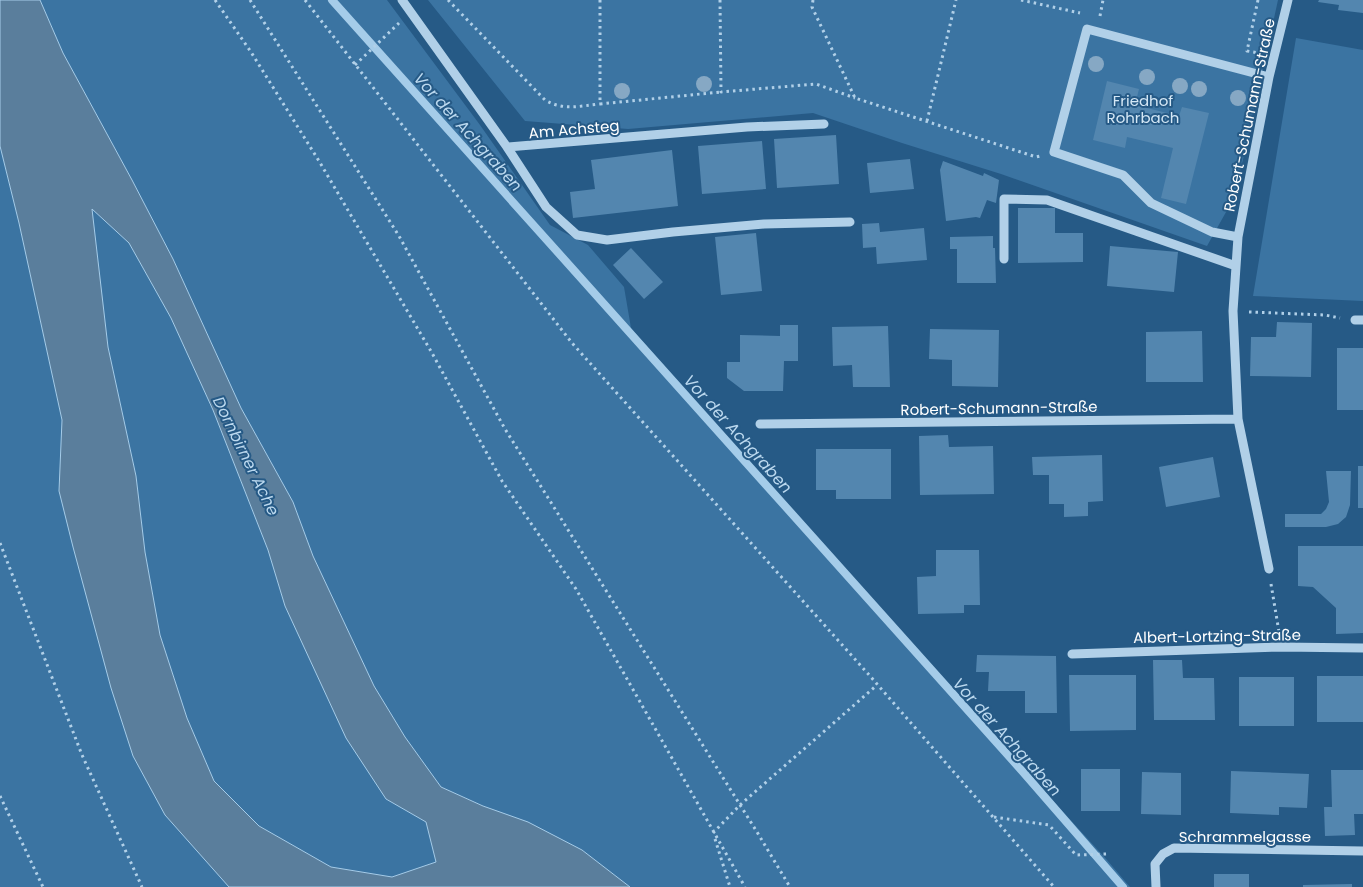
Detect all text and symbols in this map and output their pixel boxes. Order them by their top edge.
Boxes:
street label: Robert-Schumann-Straße [1218,16,1280,214]
water label: Vor der Achgraben [408,68,528,196]
park label: Friedhof Rohrbach [1107,90,1179,128]
street label: Am Achsteg [528,115,620,143]
water label: Vor der Achgraben [678,370,798,498]
water label: Dornbirner Ache [207,393,285,520]
street label: Robert-Schumann-Straße [900,396,1098,420]
street label: Albert-Lortzing-Straße [1133,624,1301,648]
water label: Vor der Achgraben [947,673,1067,801]
street label: Schrammelgasse [1179,826,1311,847]

